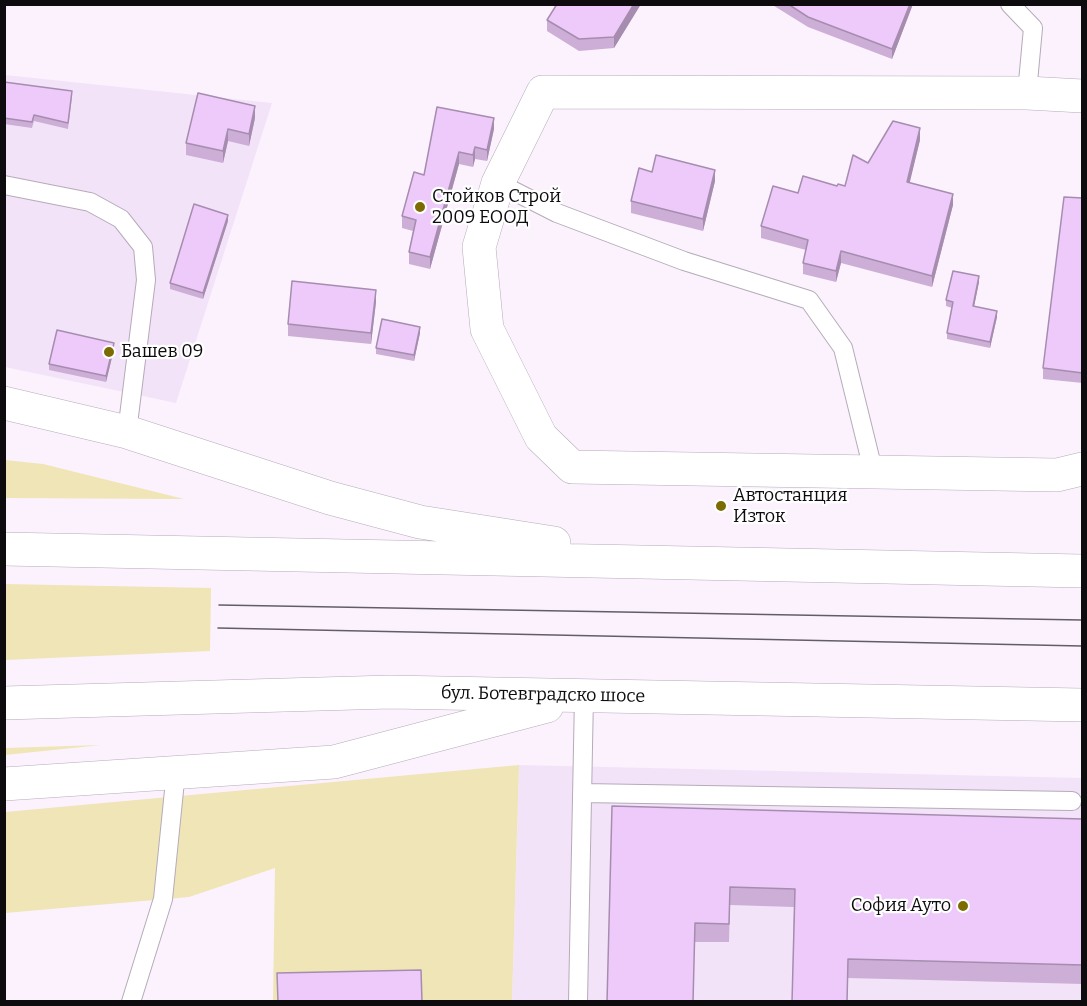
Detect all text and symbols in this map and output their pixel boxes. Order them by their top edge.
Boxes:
place label: Стойков Строй 2009 ЕООД [432,186,561,228]
marker: Стойков Строй 2009 ЕООД [413,200,427,214]
place label: Башев 09 [121,341,203,363]
marker: Башев 09 [102,345,116,359]
place label: Автостанция Изток [733,485,847,528]
marker: Автостанция Изток [714,499,728,513]
street label: бул. Ботевградско шосе [441,682,645,708]
place label: София Ауто [851,895,951,917]
marker: София Ауто [956,899,970,913]

